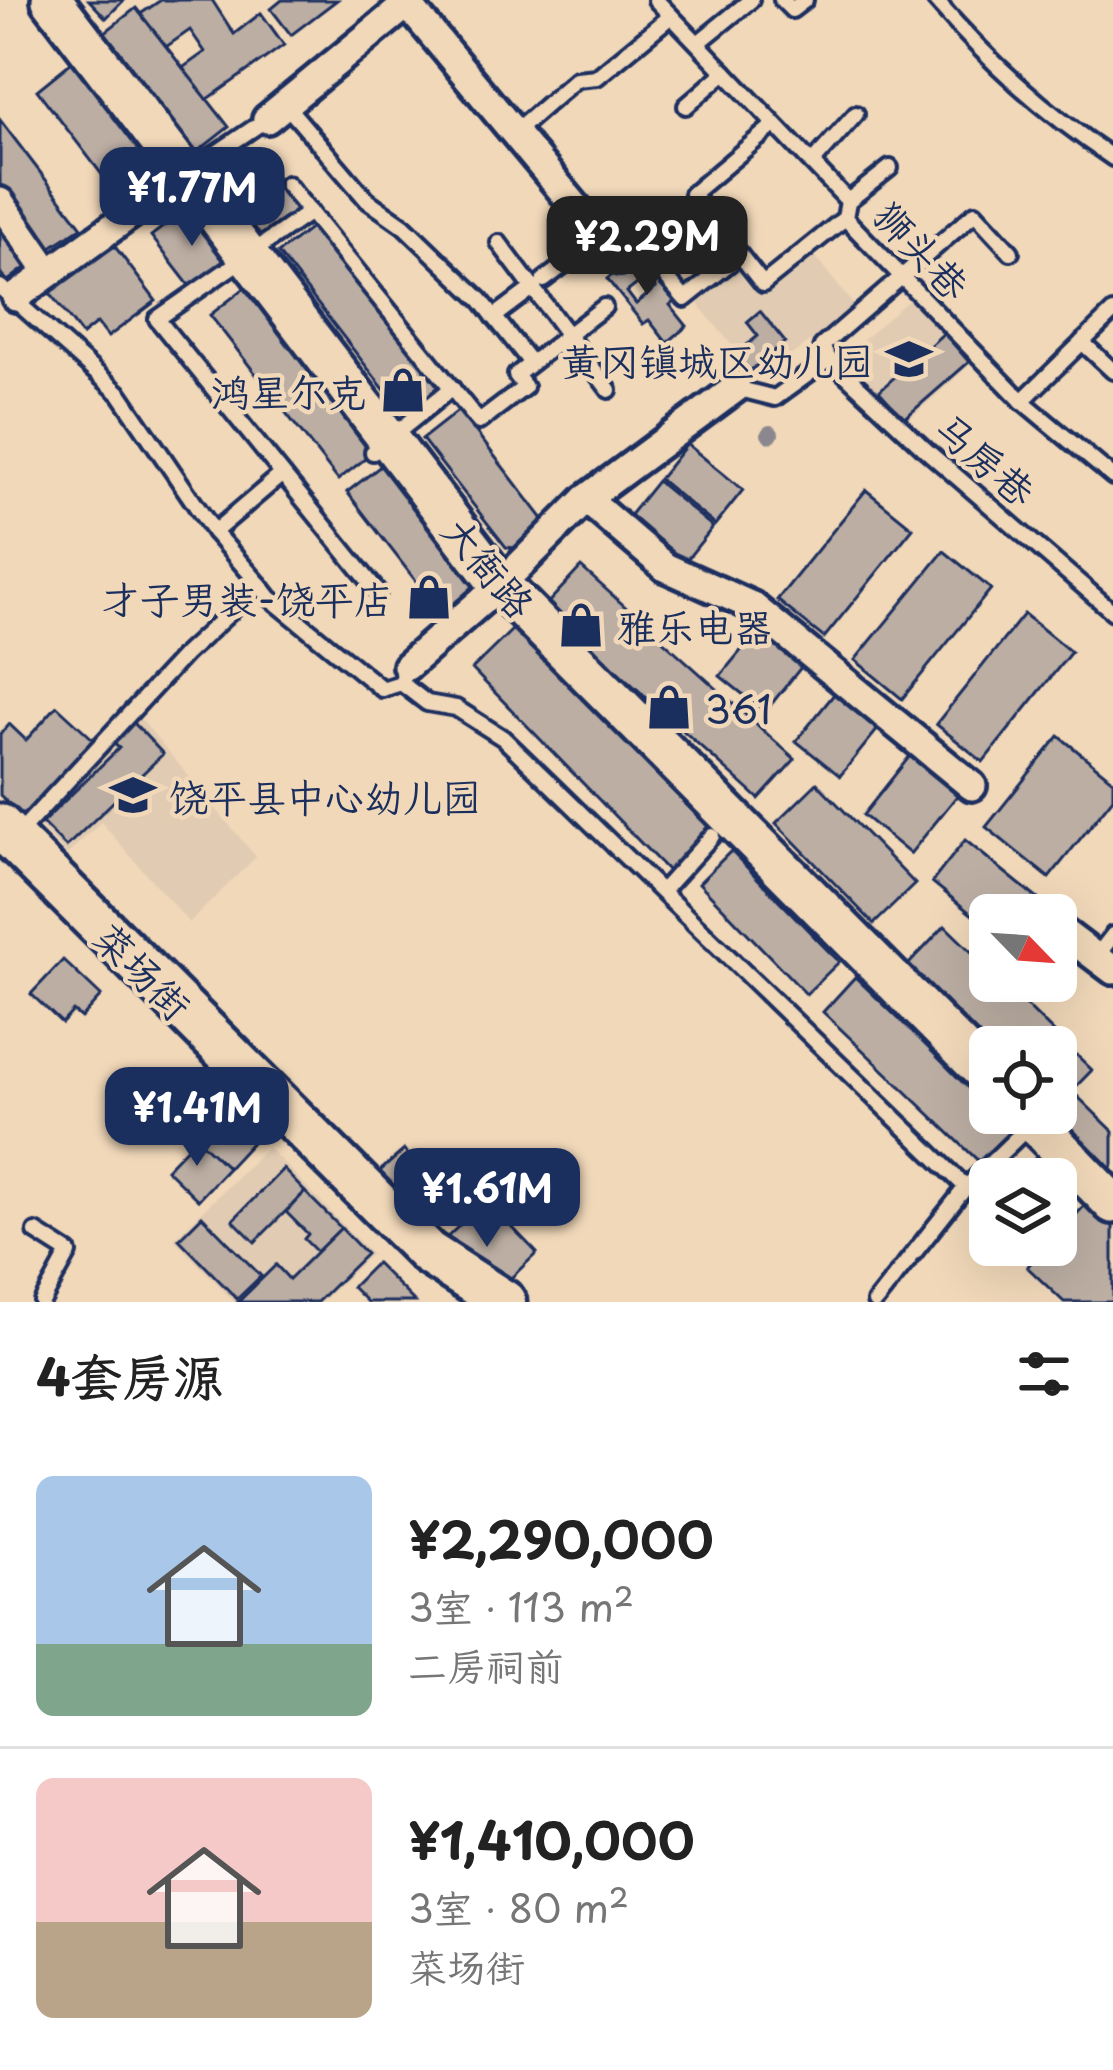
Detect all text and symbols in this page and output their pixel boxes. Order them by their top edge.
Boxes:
pin: ¥1.77M [94,147,290,249]
text: ¥1.77M [127,156,257,215]
street label: 狮头巷 [862,186,984,312]
pin: ¥2.29M [549,196,745,298]
text: ¥2.29M [574,205,720,264]
place label: 黄冈镇城区幼儿园 [561,330,873,389]
school or university icon: 黄冈镇城区幼儿园 [884,334,934,384]
place label: 鸿星尔克 [211,361,367,420]
shop icon: 鸿星尔克 [378,365,428,415]
street label: 马房巷 [922,397,1050,519]
street label: 大衙路 [430,502,550,630]
place label: 才子男装-饶平店 [101,568,393,627]
shop icon: 才子男装-饶平店 [404,572,454,622]
place label: 雅乐电器 [617,596,773,655]
shop icon: 雅乐电器 [556,600,606,650]
place label: 361 [705,678,772,737]
shop icon: 361 [644,682,694,732]
place label: 饶平县中心幼儿园 [169,766,481,825]
school or university icon: 饶平县中心幼儿园 [108,770,158,820]
north arrow [969,894,1077,1002]
map controls [969,894,1077,1266]
street label: 菜场街 [82,908,206,1032]
button: locate [969,1026,1077,1134]
pin: ¥1.41M [99,1067,295,1169]
text: ¥1.41M [132,1076,262,1135]
pin: ¥1.61M [389,1148,585,1250]
text: ¥1.61M [421,1157,553,1216]
button: layers [969,1158,1077,1266]
text: 4套房源 [36,1336,224,1413]
icon: filters [1011,1341,1077,1407]
text: ¥2,290,000 [408,1499,714,1576]
icon: home [132,1524,276,1668]
text: 3室 · 113 m² [408,1576,634,1635]
text: 二房祠前 [408,1635,564,1694]
text: ¥1,410,000 [408,1800,695,1877]
icon: home [132,1826,276,1970]
text: 3室 · 80 m² [408,1877,629,1936]
text: 菜场街 [408,1936,525,1995]

